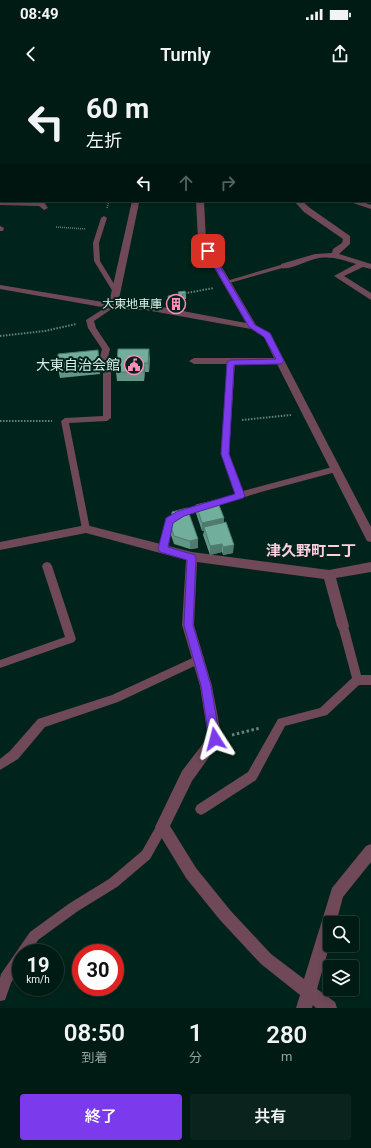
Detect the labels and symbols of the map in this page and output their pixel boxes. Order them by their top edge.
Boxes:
pin [191,234,225,268]
building icon: 大東地車庫 [165,293,187,315]
place label: 大東地車庫 [102,297,162,311]
public building icon: 大東自治会館 [123,354,145,376]
place label: 大東自治会館 [36,357,120,373]
district label: 津久野町二丁 [266,542,356,560]
position arrow [194,718,236,760]
speed limit sign: 30 [72,944,124,996]

